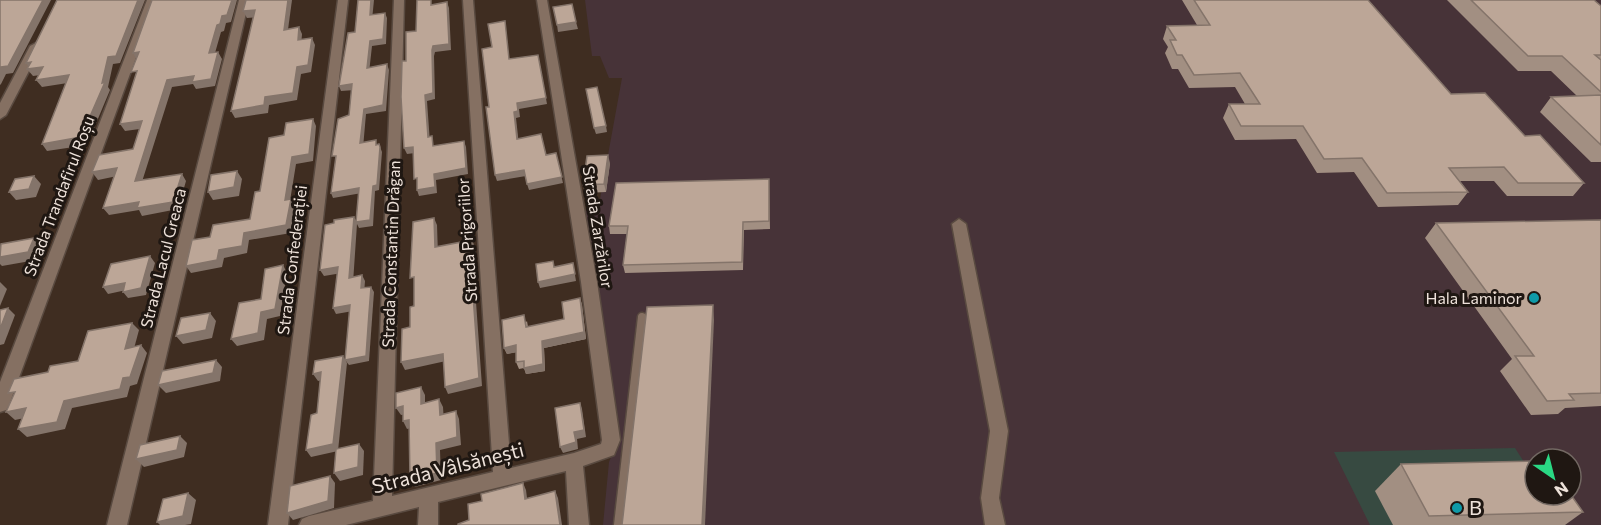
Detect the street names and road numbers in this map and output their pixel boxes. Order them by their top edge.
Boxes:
street label: Strada Trandafirul Roșu [19,113,100,279]
street label: Strada Constantin Drăgan [378,160,403,348]
street label: Strada Zarzărilor [579,165,618,290]
street label: Strada Prigoriilor [453,177,480,303]
street label: Strada Confederației [273,184,312,336]
street label: Strada Lacul Greaca [136,186,189,330]
street label: Strada Vâlsănești [369,437,527,499]

